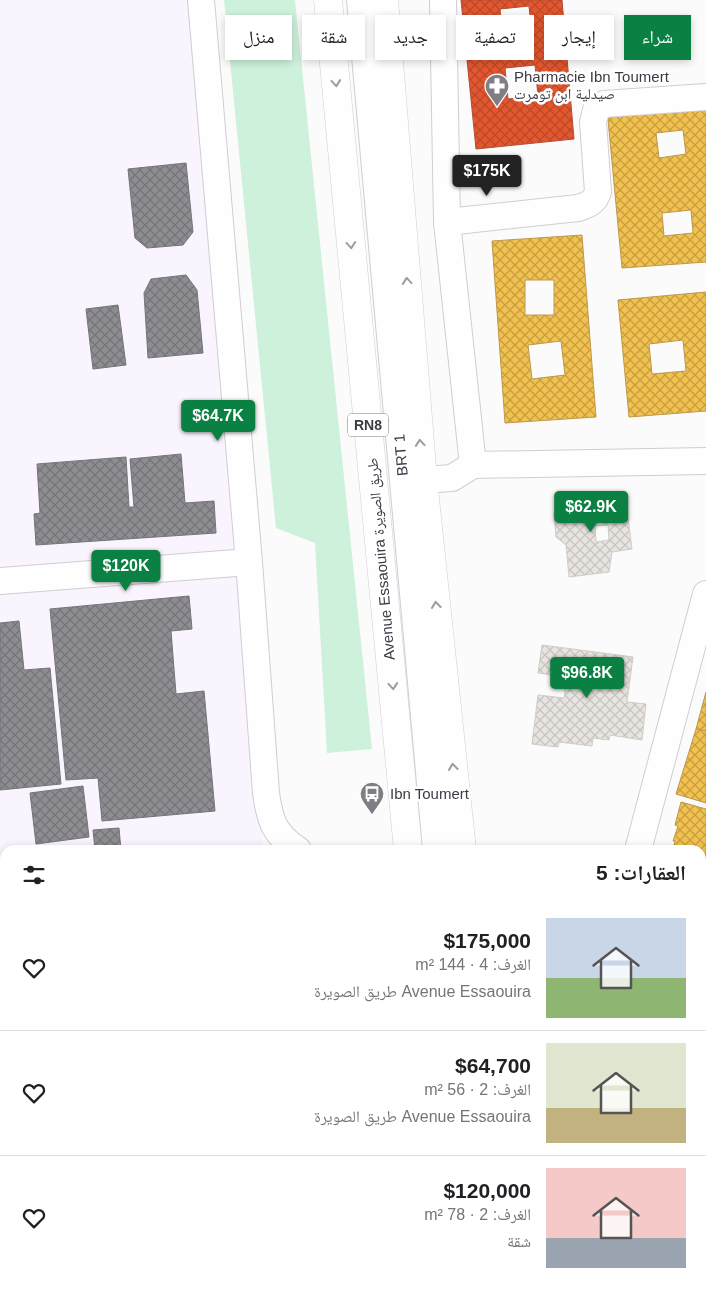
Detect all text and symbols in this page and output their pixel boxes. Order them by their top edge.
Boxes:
chip: منزل [225,15,292,60]
chip: شقة [302,15,365,60]
chip: جديد [375,15,446,60]
chip: تصفية [456,15,534,60]
chip: إيجار [544,15,614,60]
chip: شراء [624,15,691,60]
place label: Pharmacie Ibn Toumert صيدلية ابن تومرت [514,68,670,104]
pharmacy icon: Pharmacie Ibn Toumert صيدلية ابن تومرت [484,73,510,107]
one-way arrow [330,80,341,88]
pin: $175K [452,154,522,197]
text: $175K [463,162,511,179]
one-way arrow [345,241,356,249]
one-way arrow [402,277,413,285]
pin: $64.7K [177,400,259,442]
text: $64.7K [192,407,244,424]
road number: RN8 [348,414,388,436]
street label: BRT 1 [390,433,411,477]
one-way arrow [415,439,426,447]
street label: Avenue Essaouira طريق الصويرة [363,457,400,661]
pin: $62.9K [550,490,632,533]
text: $62.9K [565,498,617,515]
pin: $120K [91,550,161,592]
text: $120K [102,557,150,574]
one-way arrow [431,601,442,609]
pin: $96.8K [546,656,628,699]
text: $96.8K [561,664,613,681]
one-way arrow [387,682,398,690]
one-way arrow [448,762,459,770]
bus stop icon: Ibn Toumert [359,781,385,815]
place label: Ibn Toumert [390,785,470,802]
icon: filters [20,861,48,889]
text: العقارات: 5 [596,861,686,884]
text: $175,000 [443,929,531,952]
icon: home [586,938,646,998]
icon: heart [20,954,48,982]
text: الغرف: 4 · 144 m² [415,956,531,973]
text: Avenue Essaouira طريق الصويرة [314,983,531,1000]
text: $64,700 [455,1054,531,1077]
icon: home [586,1063,646,1123]
icon: heart [20,1079,48,1107]
text: الغرف: 2 · 56 m² [424,1081,531,1098]
text: Avenue Essaouira طريق الصويرة [314,1108,531,1125]
text: $120,000 [443,1179,531,1202]
icon: home [586,1188,646,1248]
icon: heart [20,1204,48,1232]
text: الغرف: 2 · 78 m² [424,1206,531,1223]
text: شقة [507,1233,531,1250]

